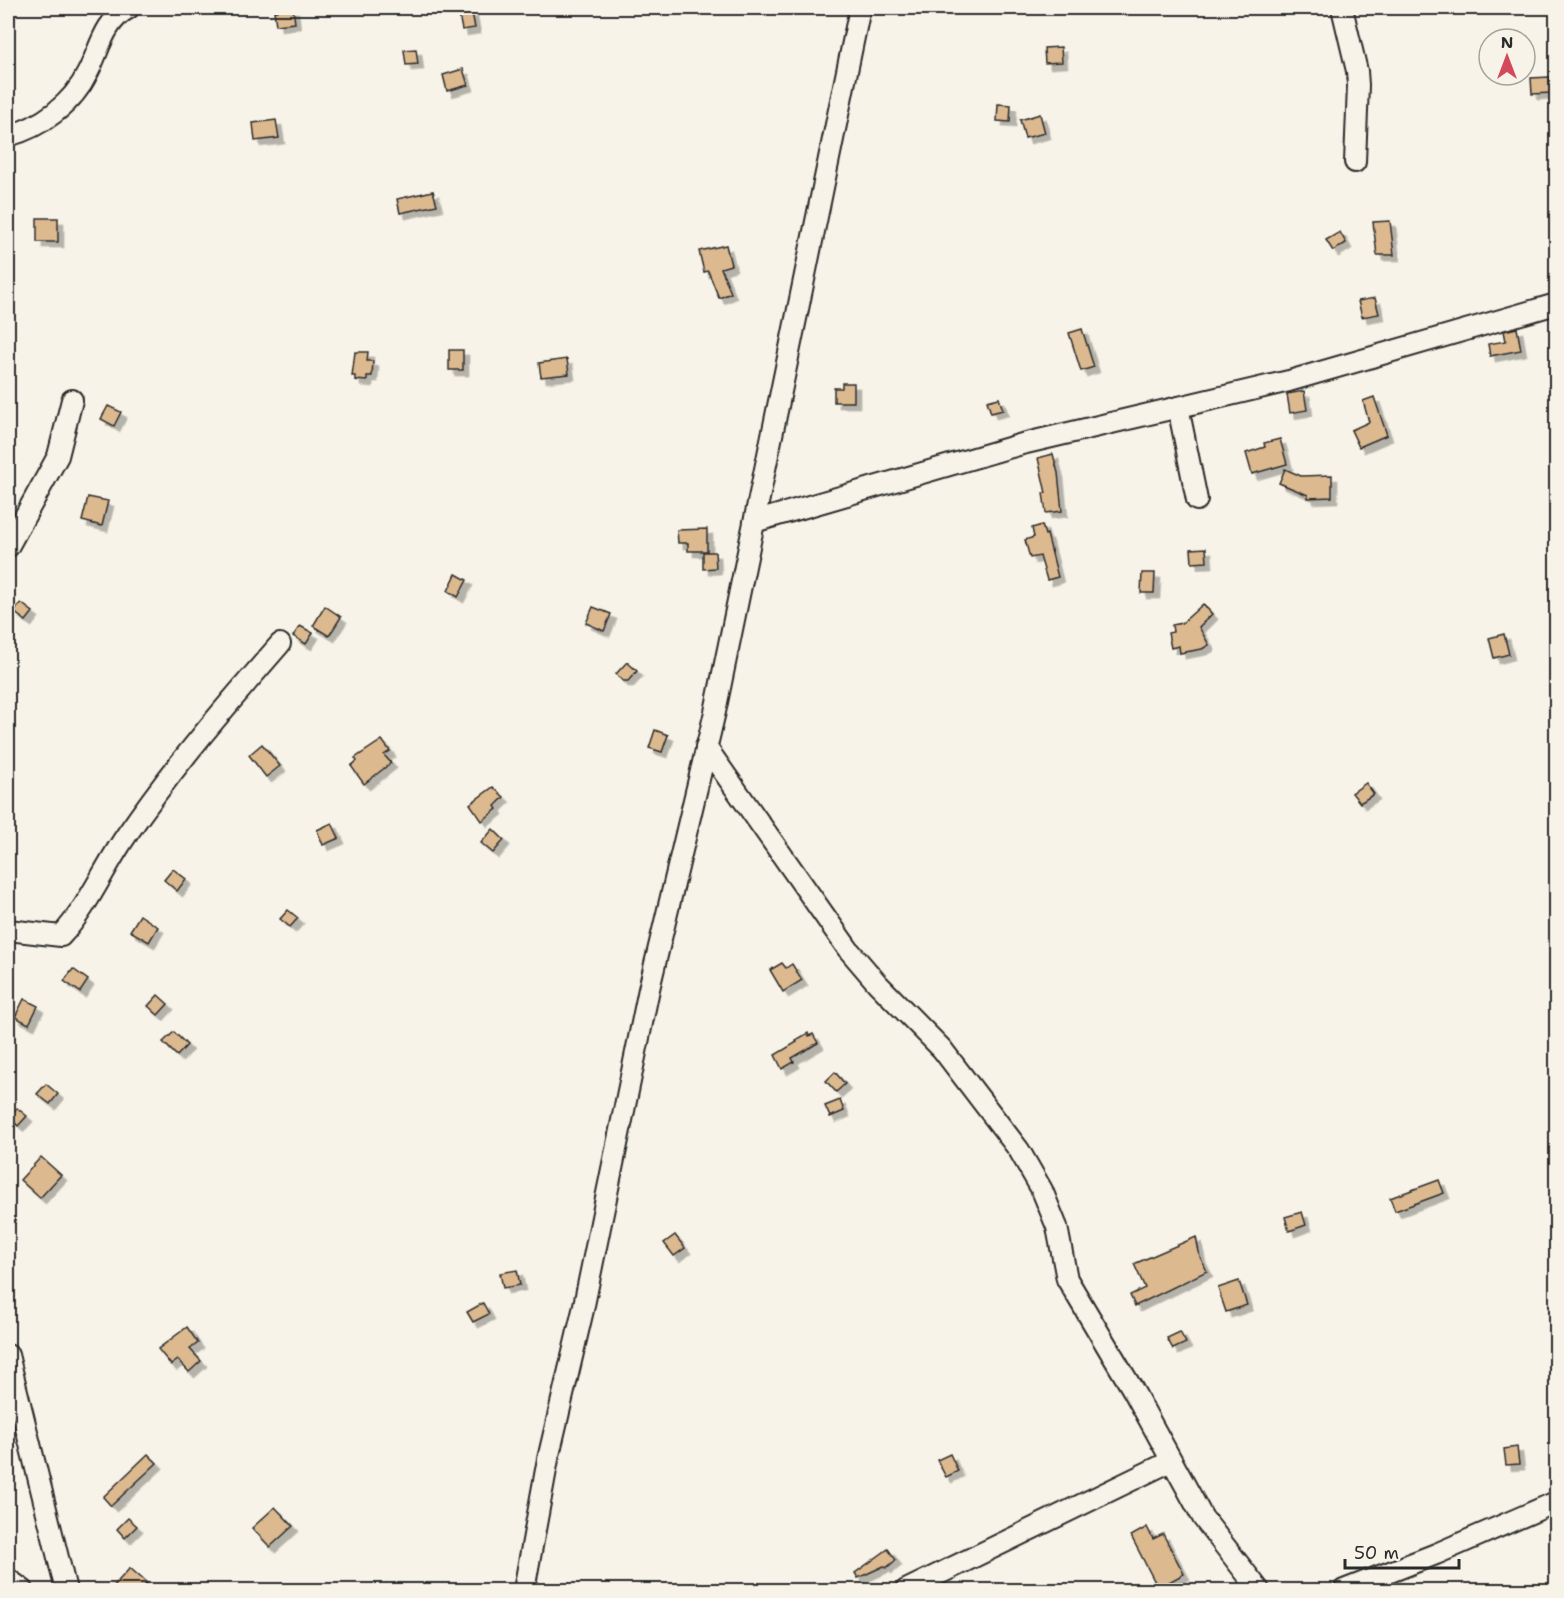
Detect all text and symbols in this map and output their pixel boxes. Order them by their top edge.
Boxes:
north arrow [1477,27,1537,87]
text: N [1501,32,1513,53]
scale bar [1345,1532,1459,1570]
text: 50 m [1354,1541,1399,1565]

